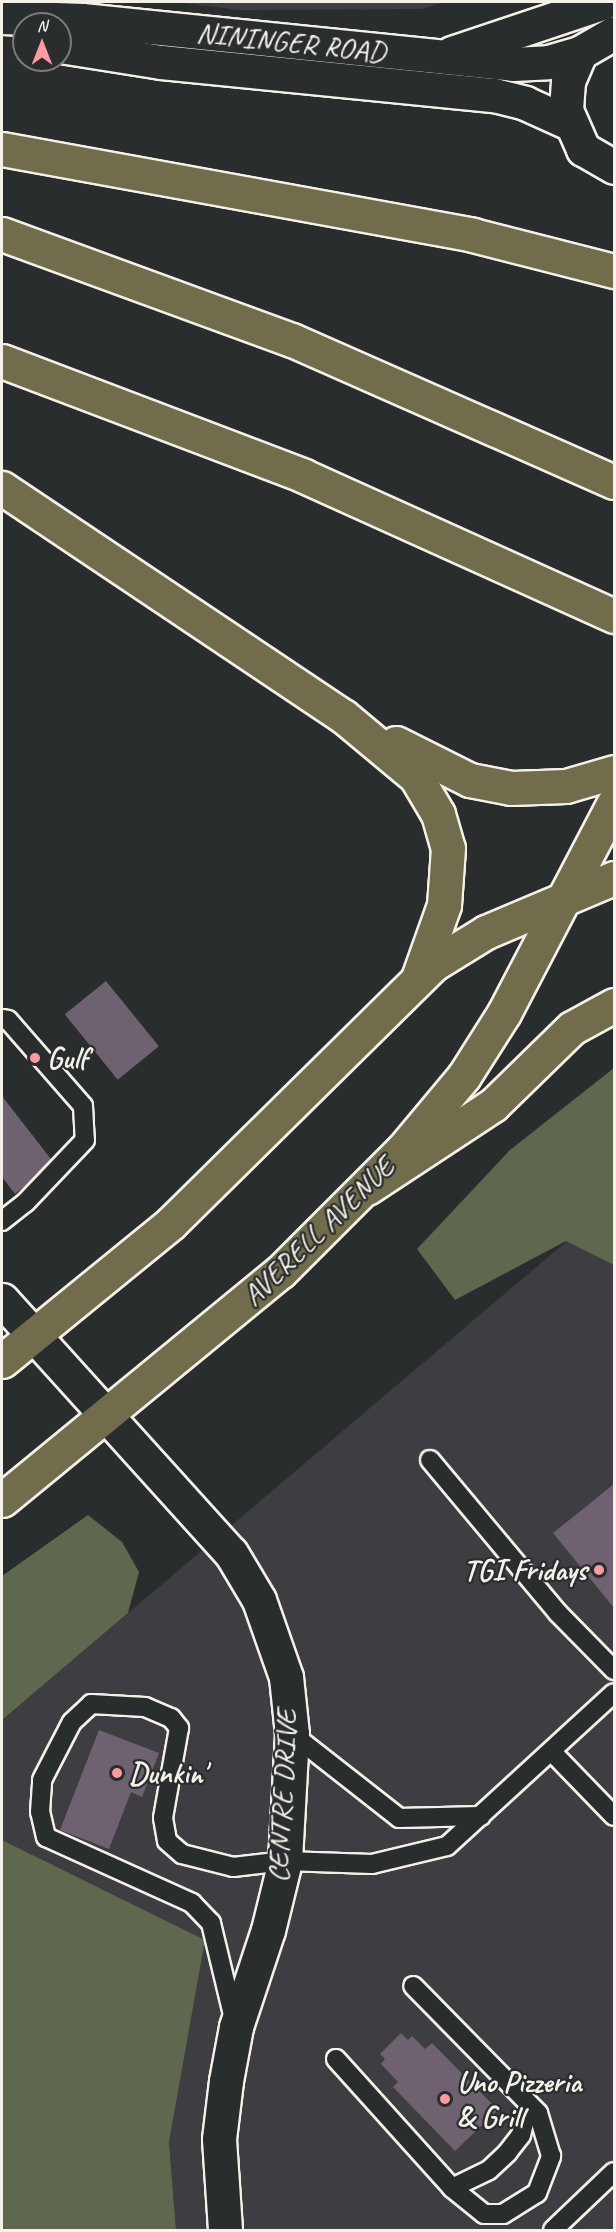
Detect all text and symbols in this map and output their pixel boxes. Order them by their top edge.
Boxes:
north arrow [12,12,72,72]
street label: NININGER ROAD [194,14,388,70]
text: N [37,16,47,36]
place label: Gulf [47,1040,88,1076]
marker: Gulf [28,1051,42,1065]
street label: AVERELL AVENUE [234,1149,402,1313]
place label: TGI Fridays [463,1552,587,1588]
marker: TGI Fridays [592,1563,606,1577]
street label: CENTRE DRIVE [259,1708,305,1884]
place label: Dunkin' [129,1755,206,1791]
marker: Dunkin' [110,1766,124,1780]
place label: Uno Pizzeria & Grill [457,2064,583,2134]
marker: Uno Pizzeria & Grill [438,2092,452,2106]

